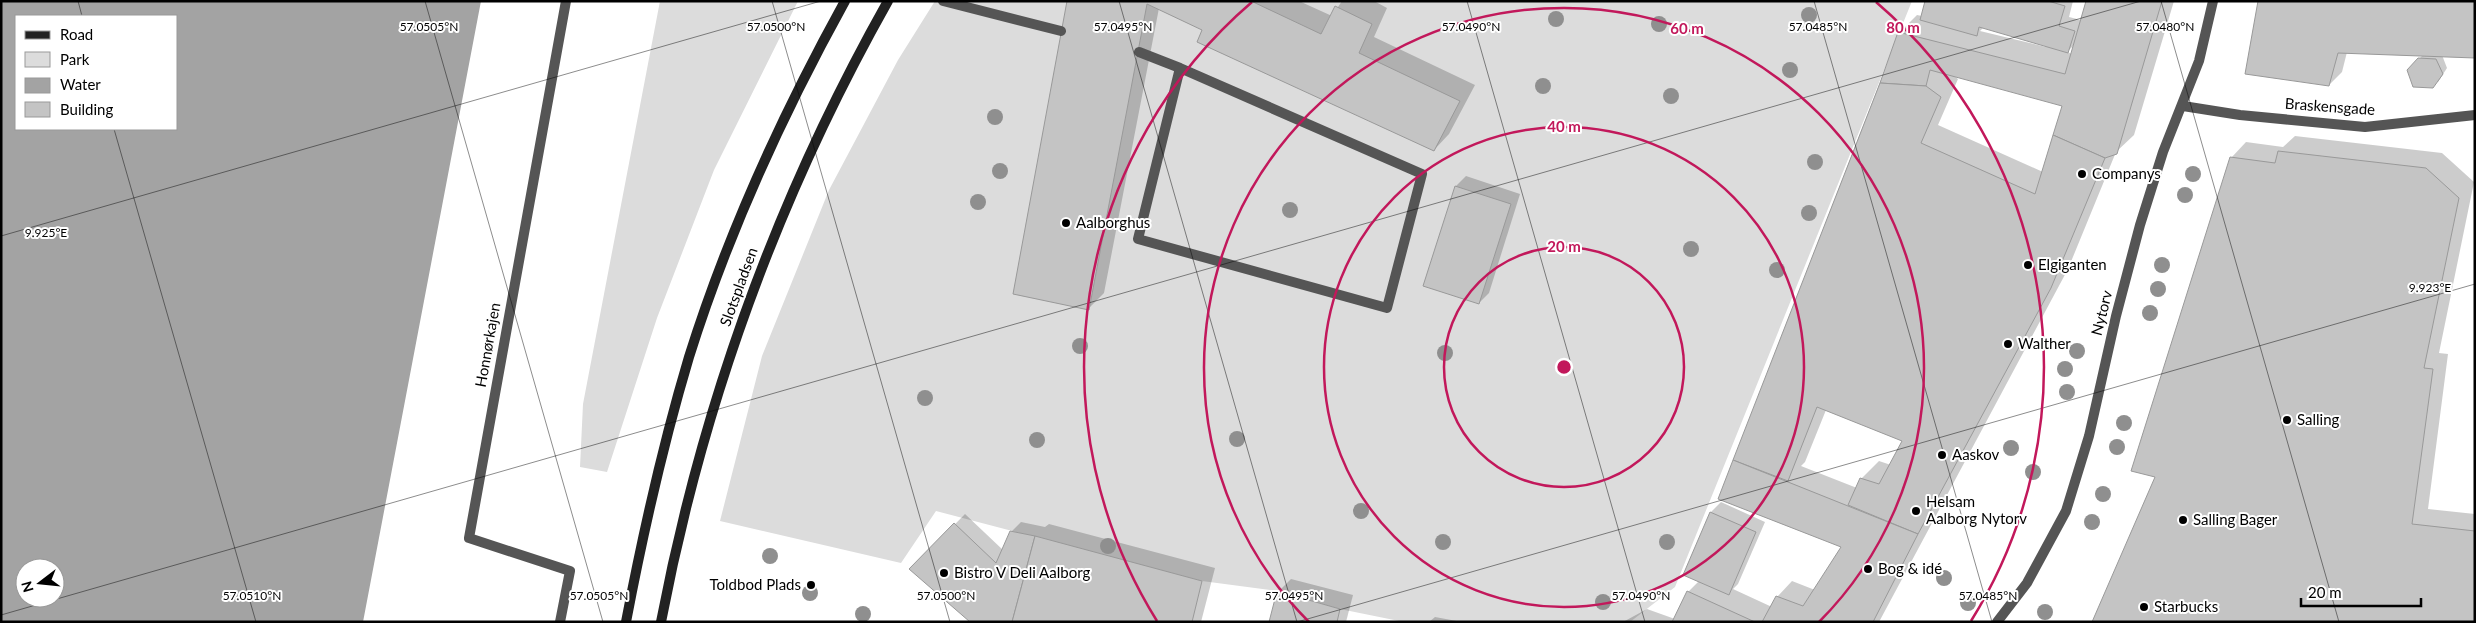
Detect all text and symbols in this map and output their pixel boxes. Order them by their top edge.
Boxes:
legend [15,15,178,130]
text: 80 m [1886,18,1920,36]
text: 57.0505°N [400,19,458,34]
text: 57.0500°N [747,19,805,34]
text: 57.0495°N [1094,19,1152,34]
text: 57.0490°N [1442,19,1500,34]
text: 60 m [1670,19,1704,37]
text: 57.0485°N [1789,19,1847,34]
text: 57.0480°N [2136,19,2194,34]
text: Road [60,25,93,43]
text: Park [60,50,90,68]
text: Water [60,75,101,93]
street label: Braskensgade [2284,94,2376,118]
text: Building [60,100,113,118]
text: 40 m [1547,117,1581,135]
place label: Companys [2092,164,2161,182]
marker: Companys [2076,168,2088,180]
place label: Aalborghus [1076,213,1150,231]
marker: Aalborghus [1060,217,1072,229]
text: 9.925°E [25,225,67,240]
text: 20 m [1547,237,1581,255]
street label: Slotspladsen [716,245,761,328]
place label: Elgiganten [2038,255,2107,273]
marker: Elgiganten [2022,259,2034,271]
text: 9.923°E [2409,280,2451,295]
street label: Nytorv [2087,288,2115,337]
street label: Honnørkajen [471,301,503,388]
place label: Walther [2018,334,2071,352]
marker: Walther [2002,338,2014,350]
centre of rings [1555,358,1573,376]
place label: Salling [2297,410,2340,428]
marker: Salling [2281,414,2293,426]
place label: Aaskov [1952,445,2000,463]
marker: Aaskov [1936,449,1948,461]
place label: Helsam Aalborg Nytorv [1926,492,2027,527]
marker: Helsam Aalborg Nytorv [1910,505,1922,517]
place label: Salling Bager [2193,510,2278,528]
marker: Salling Bager [2177,514,2189,526]
north arrow [15,558,65,608]
place label: Bog & idé [1878,559,1942,577]
place label: Bistro V Deli Aalborg [954,563,1090,581]
marker: Bog & idé [1862,563,1874,575]
marker: Bistro V Deli Aalborg [938,567,950,579]
place label: Toldbod Plads [710,575,801,593]
scale bar [2301,576,2421,608]
text: N [17,579,37,594]
marker: Toldbod Plads [805,579,817,591]
text: 20 m [2308,583,2342,601]
text: 57.0510°N [223,588,281,603]
text: 57.0505°N [570,588,628,603]
text: 57.0500°N [917,588,975,603]
text: 57.0495°N [1265,588,1323,603]
text: 57.0490°N [1612,588,1670,603]
text: 57.0485°N [1959,588,2017,603]
place label: Starbucks [2154,597,2218,615]
marker: Starbucks [2138,601,2150,613]

